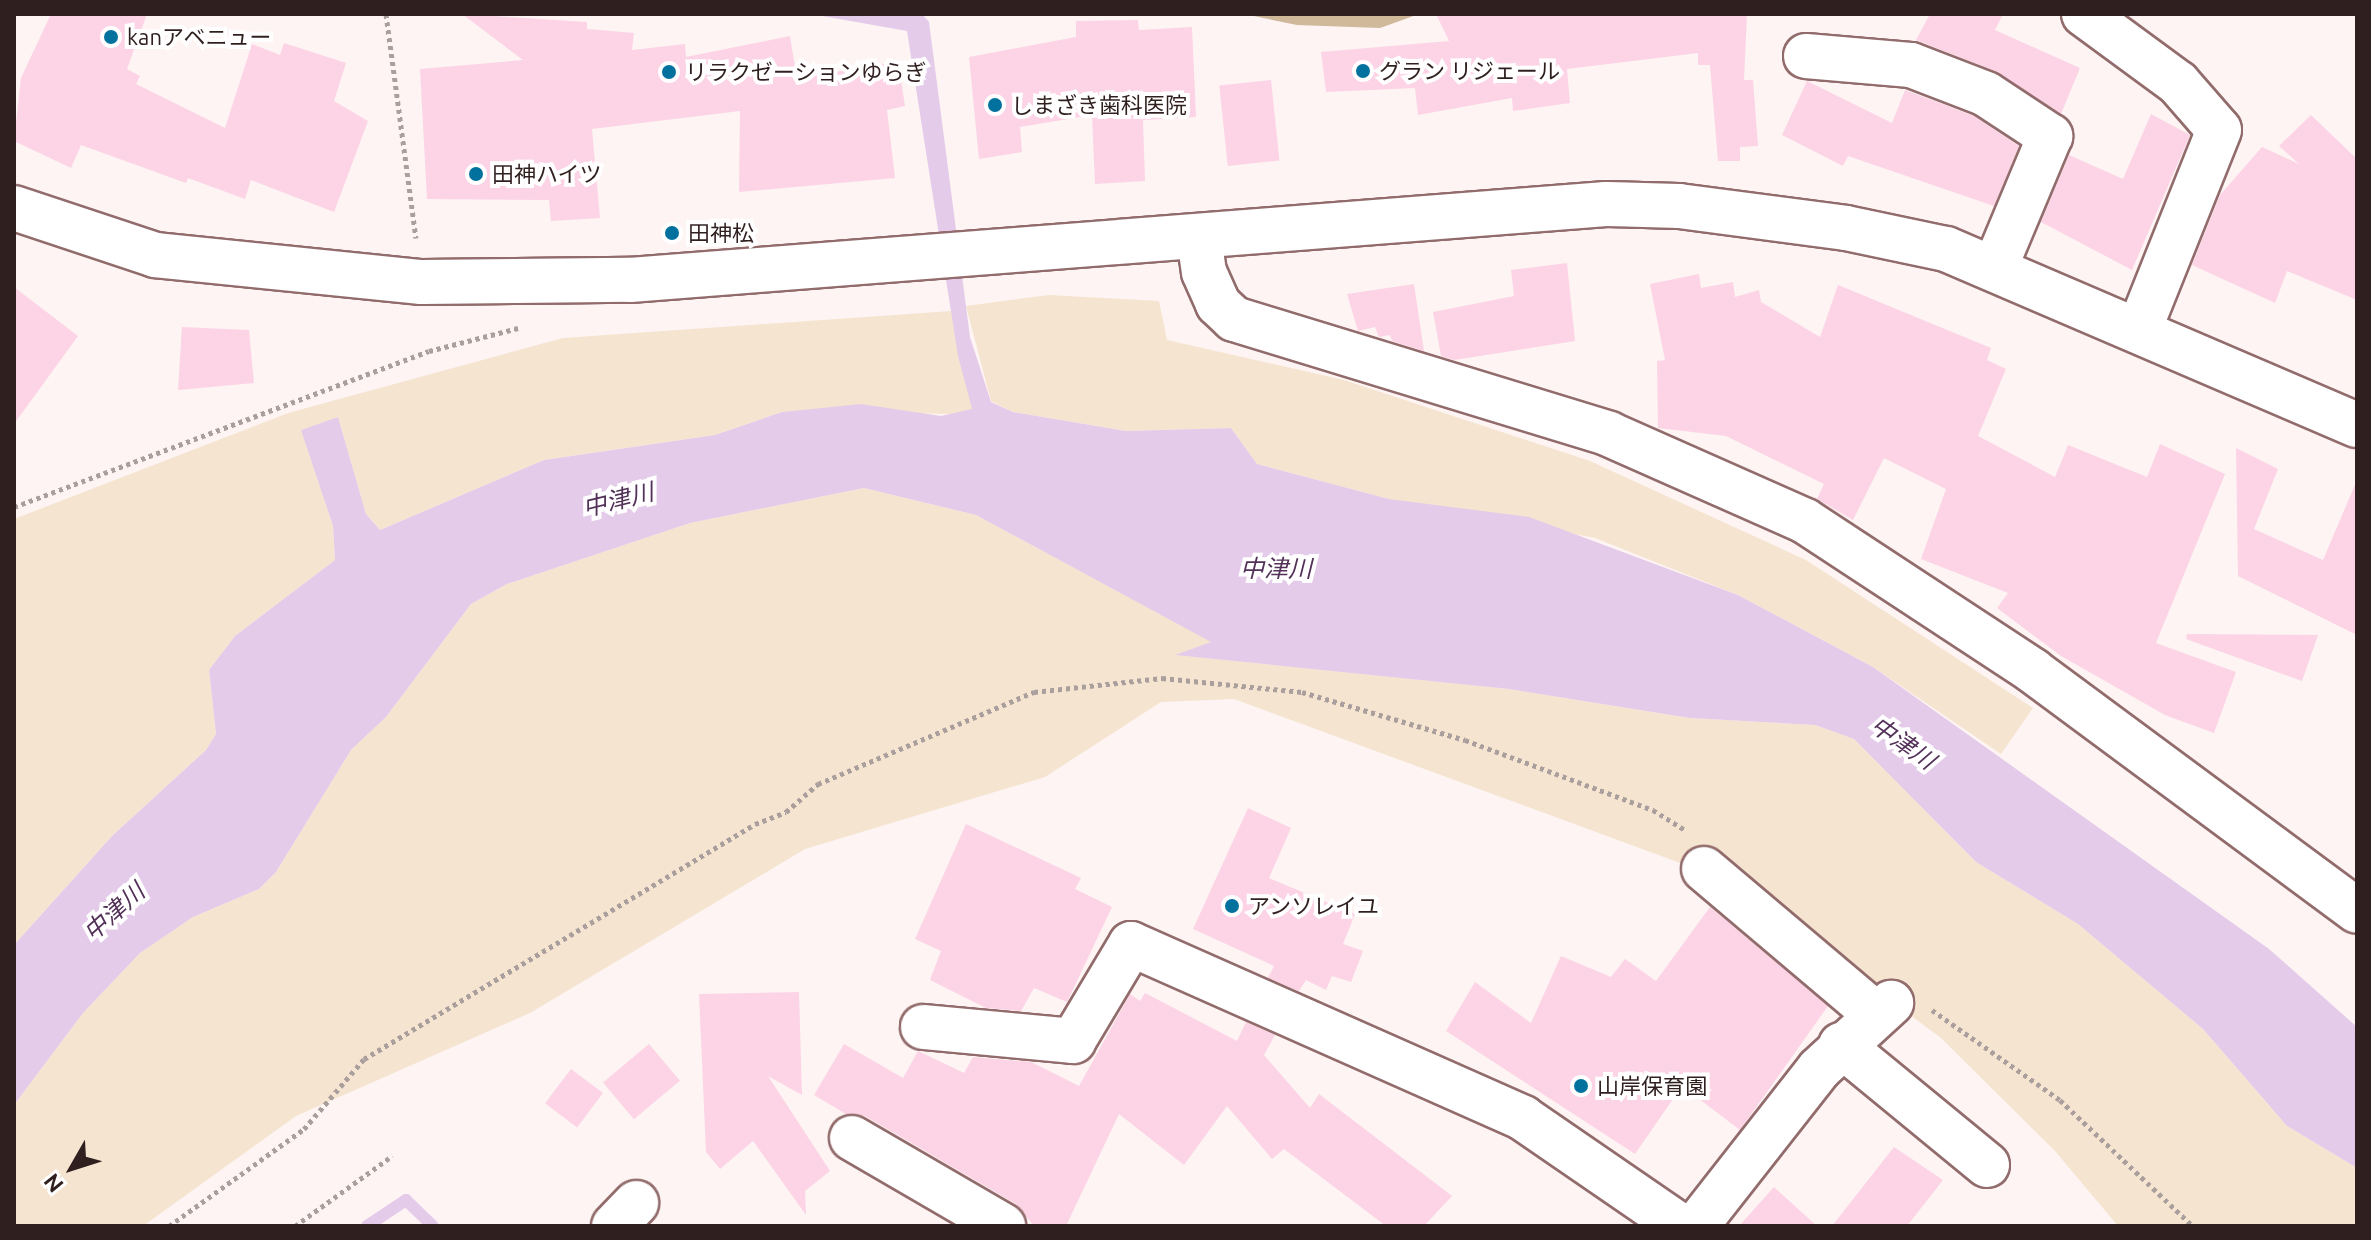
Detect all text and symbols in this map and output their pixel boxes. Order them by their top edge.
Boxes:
place label: kanアベニュー [127,24,272,50]
marker: kanアベニュー [102,28,120,46]
place label: グラン リジェール [1379,58,1560,84]
place label: リラクゼーションゆらぎ [685,59,927,85]
marker: グラン リジェール [1354,62,1372,80]
marker: リラクゼーションゆらぎ [660,63,678,81]
place label: しまざき歯科医院 [1011,92,1187,118]
marker: しまざき歯科医院 [986,96,1004,114]
place label: 田神ハイツ [492,161,602,187]
marker: 田神ハイツ [467,165,485,183]
place label: 田神松 [688,220,754,246]
marker: 田神松 [663,224,681,242]
water label: 中津川 [580,477,656,523]
water label: 中津川 [1240,555,1312,583]
water label: 中津川 [1865,711,1941,775]
water label: 中津川 [78,877,150,947]
place label: アンソレイユ [1248,893,1380,919]
marker: アンソレイユ [1223,897,1241,915]
place label: 山岸保育園 [1597,1073,1707,1099]
marker: 山岸保育園 [1572,1077,1590,1095]
north arrow [32,1128,112,1208]
text: N [38,1169,68,1198]

